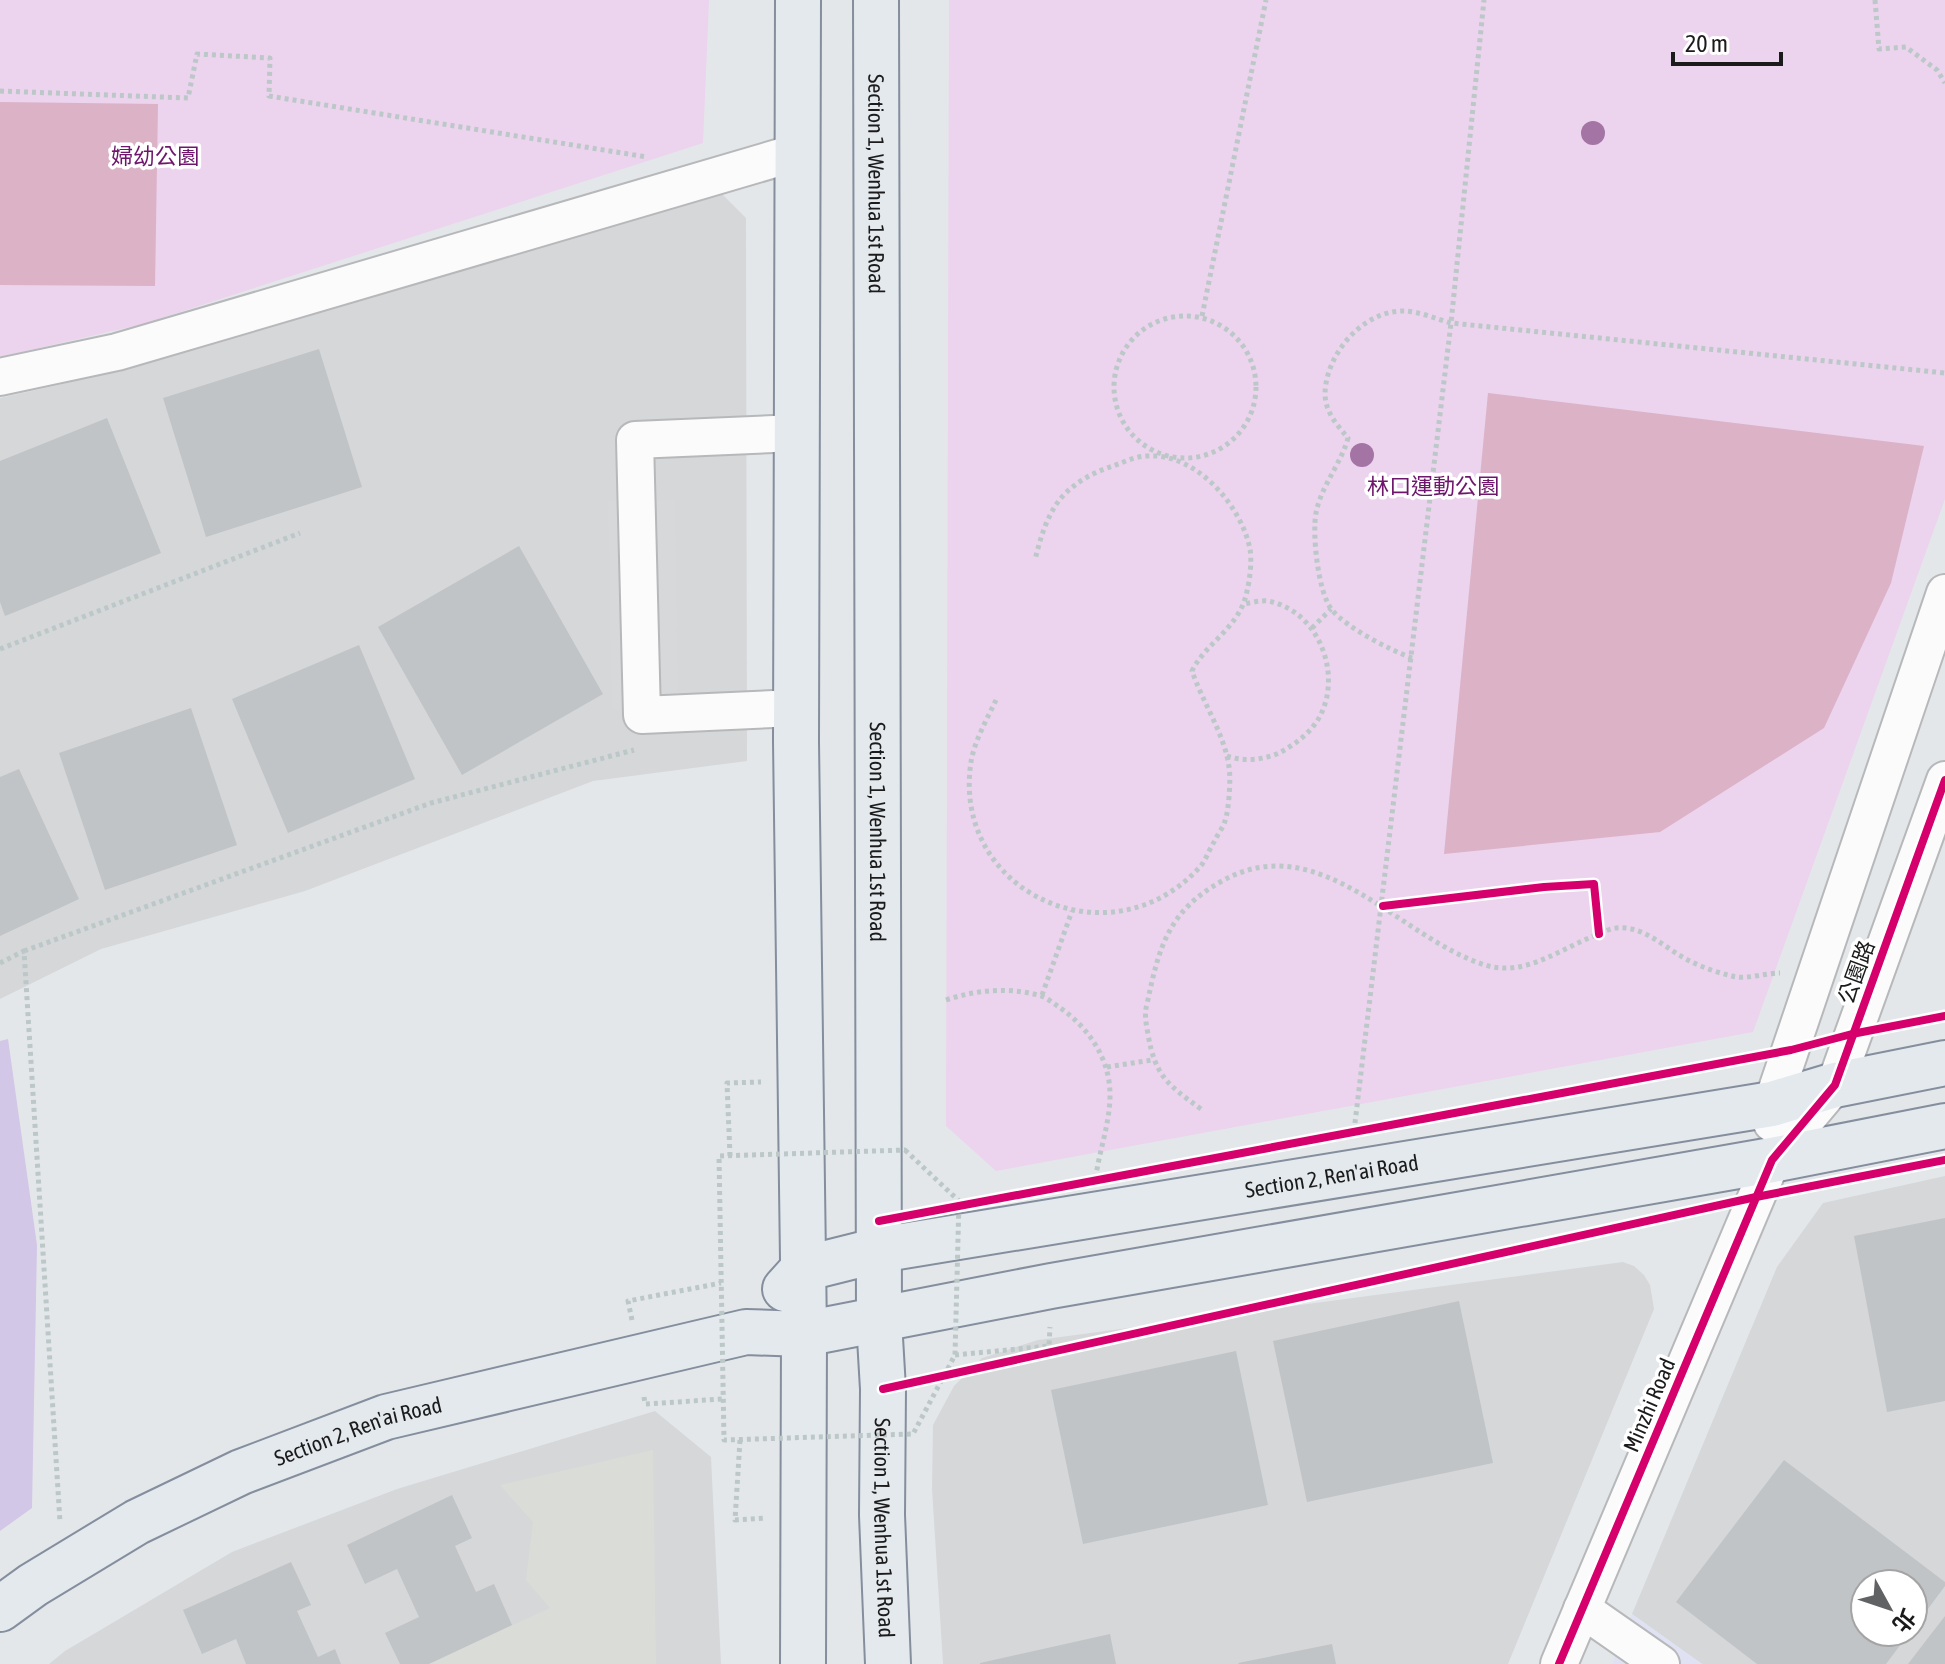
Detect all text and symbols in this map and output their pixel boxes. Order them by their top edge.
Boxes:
scale bar [1673,16,1781,66]
text: 20 m [1685,30,1728,57]
street label: Section 1, Wenhua 1st Road [863,74,890,294]
park label: 婦幼公園 [111,143,199,169]
park label: 林口運動公園 [1367,473,1499,499]
street label: Section 1, Wenhua 1st Road [865,722,891,942]
street label: 公園路 [1832,937,1880,1007]
street label: Section 2, Ren'ai Road [1243,1149,1420,1203]
street label: Minzhi Road [1618,1354,1680,1456]
street label: Section 2, Ren'ai Road [271,1391,444,1471]
street label: Section 1, Wenhua 1st Road [869,1418,900,1638]
north arrow [1849,1568,1929,1648]
text: 北 [1887,1604,1921,1638]

